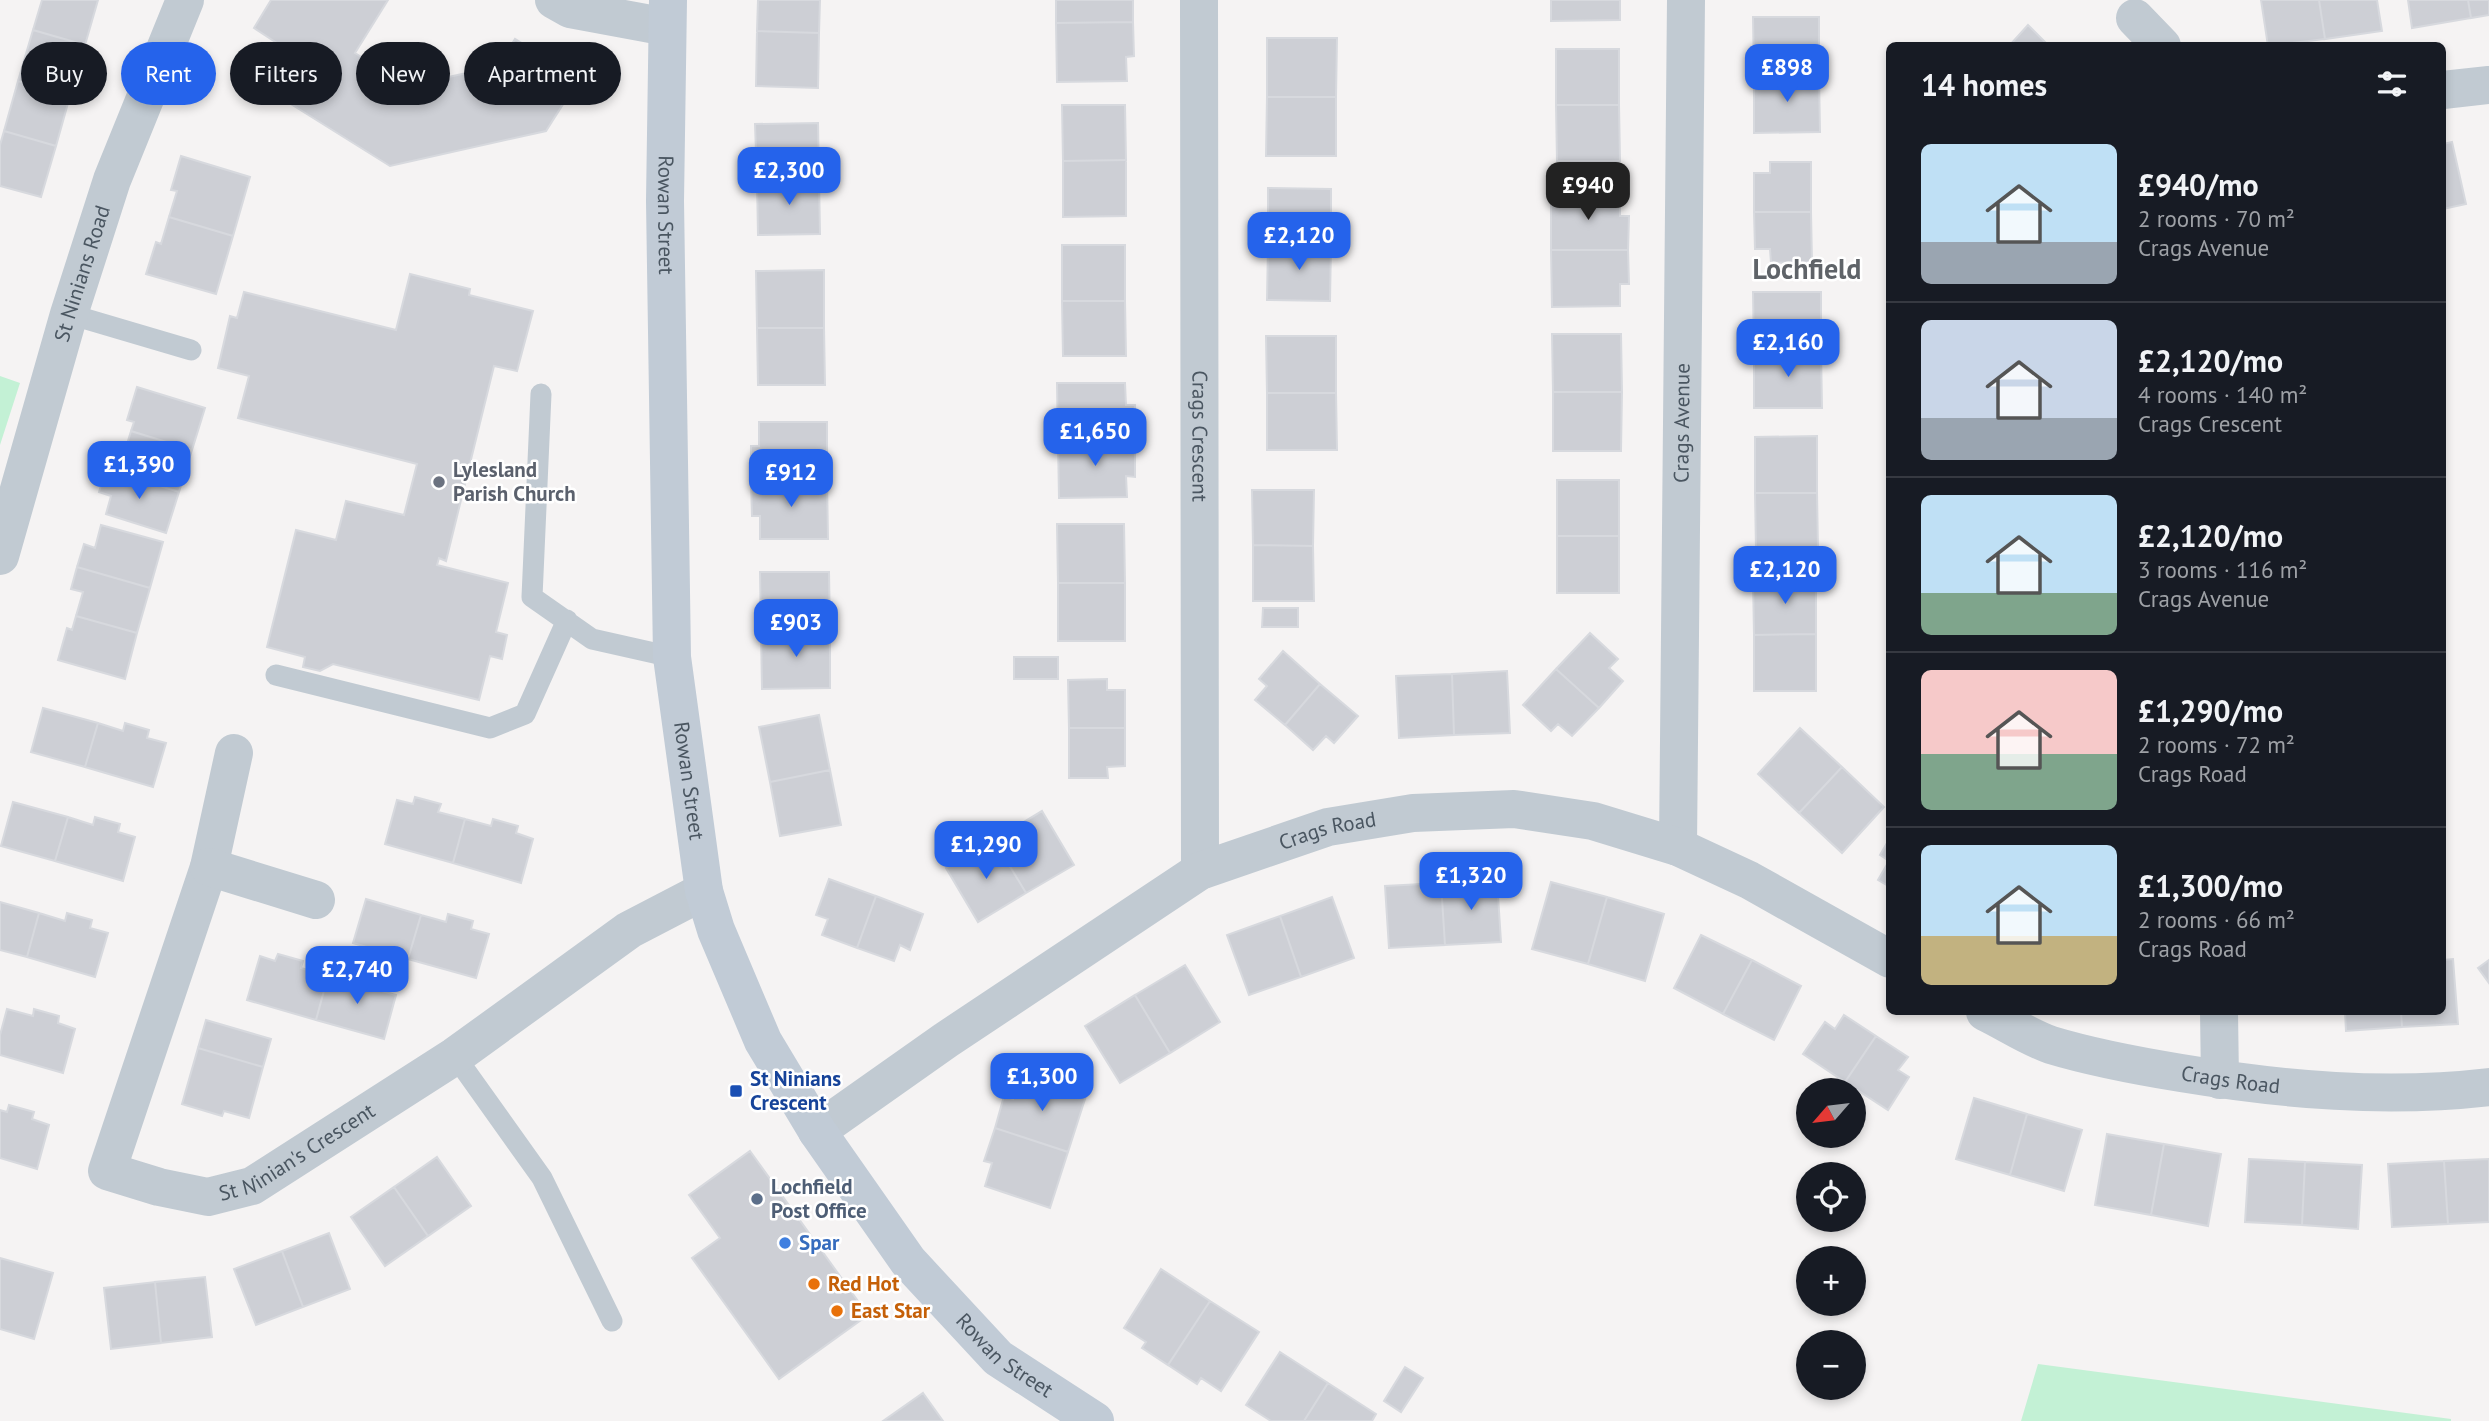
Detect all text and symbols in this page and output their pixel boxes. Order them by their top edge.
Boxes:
chip: Buy [21,42,107,105]
chip: Rent [121,42,216,105]
chip: Filters [230,42,342,105]
chip: New [356,42,450,105]
chip: Apartment [464,42,621,105]
pin: £898 [1746,44,1828,104]
text: £898 [1761,52,1813,81]
text: 14 homes [1921,65,2047,104]
icon: filters [2373,65,2411,103]
pin: £2,300 [732,148,846,207]
street label: Rowan Street [652,155,680,275]
text: £2,300 [753,155,825,184]
pin: £940 [1547,162,1629,222]
text: £940/mo [2138,165,2259,204]
text: £940 [1562,170,1614,199]
icon: home [1977,172,2061,256]
street label: St Ninians Road [48,202,116,345]
text: 2 rooms · 70 m² [2138,204,2295,233]
pin: £2,120 [1242,212,1356,272]
text: £2,120 [1263,220,1335,249]
text: Crags Avenue [2138,233,2269,262]
district label: Lochfield [1753,250,1861,287]
pin: £2,160 [1731,320,1845,379]
text: £2,160 [1752,327,1824,356]
text: £2,120/mo [2138,341,2283,380]
icon: home [1977,348,2061,432]
street label: Crags Avenue [1667,363,1696,483]
street label: Crags Crescent [1186,370,1214,502]
text: 4 rooms · 140 m² [2138,380,2307,409]
pin: £1,650 [1038,408,1152,468]
text: Crags Crescent [2138,409,2282,438]
text: £1,650 [1059,416,1131,445]
pin: £1,390 [82,442,196,501]
text: £1,390 [103,449,175,478]
pin: £912 [750,449,832,509]
place label: Lylesland Parish Church [453,456,576,507]
text: £912 [765,457,817,486]
marker: Lylesland Parish Church [431,474,447,490]
text: £2,120/mo [2138,516,2283,555]
icon: home [1977,523,2061,607]
pin: £2,120 [1728,546,1842,606]
text: £2,120 [1749,554,1821,583]
text: 3 rooms · 116 m² [2138,555,2307,584]
text: Crags Avenue [2138,584,2269,613]
pin: £903 [755,600,837,659]
text: £903 [770,607,822,636]
text: £1,290/mo [2138,691,2283,730]
icon: home [1977,698,2061,782]
street label: Rowan Street [668,720,711,842]
text: 2 rooms · 72 m² [2138,730,2295,759]
text: Crags Road [2138,759,2247,788]
street label: Crags Road [1275,805,1378,856]
pin: £1,290 [929,822,1043,881]
text: £1,290 [950,829,1022,858]
pin: £1,320 [1414,852,1528,912]
text: £1,320 [1435,860,1507,889]
text: £1,300/mo [2138,866,2283,905]
icon: home [1977,873,2061,957]
text: 2 rooms · 66 m² [2138,905,2295,934]
text: Crags Road [2138,934,2247,963]
pin: £2,740 [300,946,414,1006]
text: £2,740 [321,954,393,983]
pin: £1,300 [985,1054,1099,1113]
street label: Crags Road [2179,1059,2281,1099]
text: £1,300 [1006,1061,1078,1090]
place label: St Ninians Crescent [750,1065,841,1116]
north arrow [1796,1078,1866,1148]
map controls [1796,1078,1866,1400]
marker: St Ninians Crescent [728,1083,744,1099]
street label: St Ninian's Crescent [216,1097,380,1207]
button: locate [1796,1162,1866,1232]
place label: Lochfield Post Office [771,1173,867,1224]
marker: Lochfield Post Office [749,1191,765,1207]
place label: Spar [799,1229,840,1256]
marker: Spar [777,1235,793,1251]
button: + [1796,1246,1866,1316]
place label: Red Hot [828,1270,900,1297]
marker: Red Hot [806,1276,822,1292]
place label: East Star [851,1297,931,1324]
marker: East Star [829,1303,845,1319]
street label: Rowan Street [950,1307,1058,1403]
button: − [1796,1330,1866,1400]

